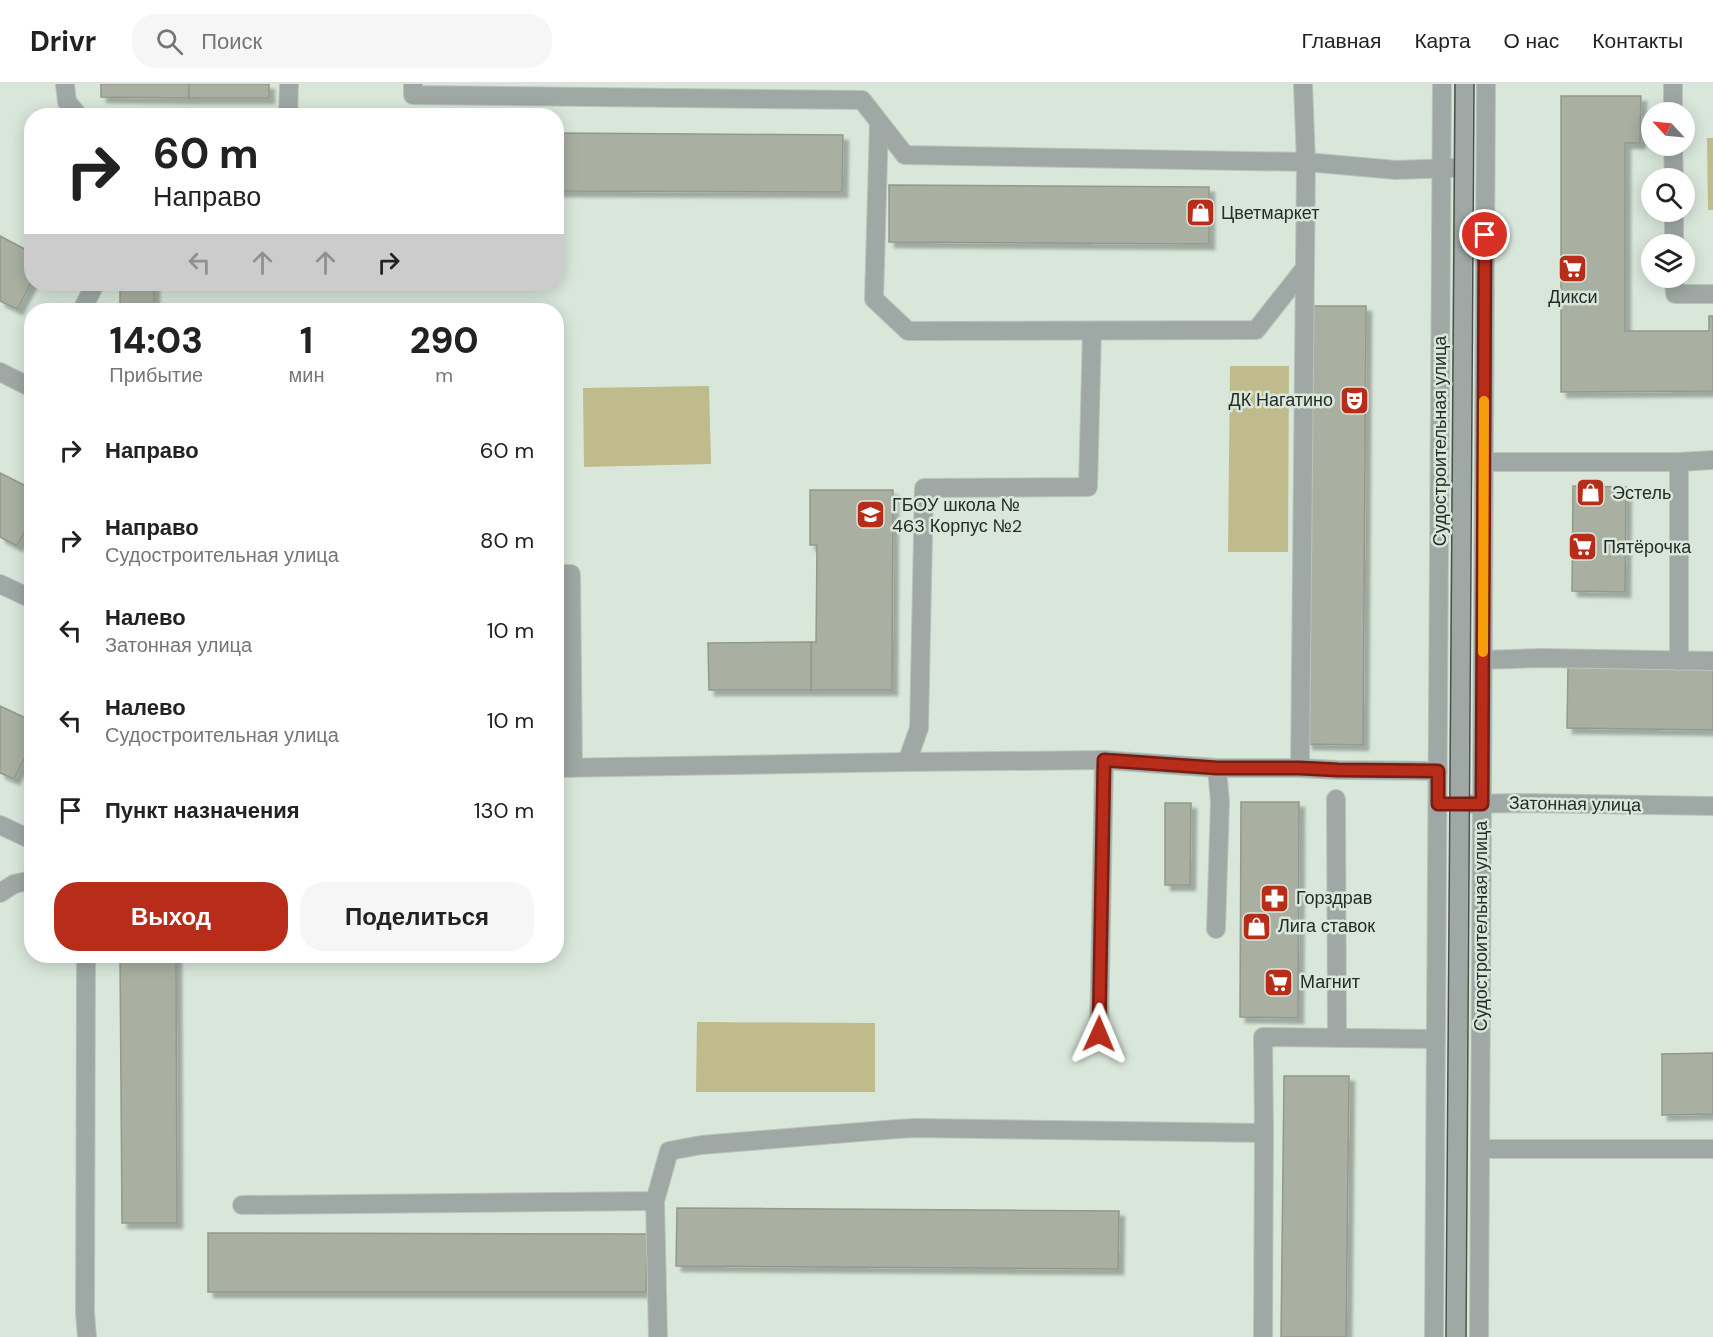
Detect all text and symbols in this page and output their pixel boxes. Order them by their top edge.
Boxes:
search box [132,14,552,68]
text: Drivr [30,23,96,60]
icon: search [153,25,186,58]
text: Поиск [201,27,262,56]
text: Главная [1301,27,1381,55]
text: Карта [1414,27,1471,55]
text: О нас [1504,27,1559,55]
text: Контакты [1592,27,1683,55]
north arrow [1641,102,1695,156]
map controls [1641,102,1695,288]
text: 60 m [153,126,259,181]
icon: right [54,132,132,210]
button: search [1641,168,1695,222]
text: Направо [153,179,261,214]
shop icon: Цветмаркет [1184,197,1216,229]
place label: Цветмаркет [1221,201,1319,225]
pin [1459,209,1510,260]
icon: arrive [1468,218,1501,251]
button: layers [1641,234,1695,288]
icon: left [183,246,216,279]
icon: ahead [246,246,279,279]
icon: ahead [309,246,342,279]
icon: right [372,246,405,279]
supermarket icon: Дикси [1557,252,1589,284]
place label: Дикси [1548,285,1598,309]
text: 14:03 [110,317,203,364]
text: 1 [300,317,313,364]
text: 290 [410,317,479,364]
street label: Судостроительная улица [1428,335,1452,546]
text: Прибытие [109,362,203,388]
text: мин [289,362,324,388]
text: m [435,362,453,388]
theatre icon: ДК Нагатино [1338,384,1370,416]
place label: ДК Нагатино [1228,388,1333,412]
icon: right [54,434,87,467]
text: Направо [105,436,199,465]
text: 60 m [480,436,534,465]
shop icon: Эстель [1575,477,1607,509]
place label: Эстель [1612,481,1671,505]
place label: ГБОУ школа № 463 Корпус №2 [892,493,1022,538]
school or university icon: ГБОУ школа № 463 Корпус №2 [855,499,887,531]
text: Направо [105,513,199,542]
icon: right [54,524,87,557]
text: 80 m [480,526,534,555]
supermarket icon: Пятёрочка [1566,531,1598,563]
place label: Пятёрочка [1603,535,1692,559]
text: Судостроительная улица [105,542,339,568]
text: Налево [105,603,186,632]
icon: left [54,614,87,647]
text: 10 m [487,616,534,645]
text: Затонная улица [105,632,252,658]
text: Налево [105,693,186,722]
icon: left [54,704,87,737]
text: 10 m [487,706,534,735]
text: Судостроительная улица [105,722,339,748]
street label: Затонная улица [1509,791,1642,817]
icon: arrive [54,794,87,827]
text: Пункт назначения [105,796,300,825]
text: 130 m [474,796,534,825]
street label: Судостроительная улица [1469,820,1493,1031]
button: Выход [54,882,288,951]
button: Поделиться [300,882,534,951]
pharmacy icon: Горздрав [1259,882,1291,914]
place label: Горздрав [1296,886,1372,910]
shop icon: Лига ставок [1241,910,1273,942]
place label: Лига ставок [1278,914,1375,938]
supermarket icon: Магнит [1263,966,1295,998]
place label: Магнит [1300,970,1360,994]
position arrow [1067,1002,1131,1066]

